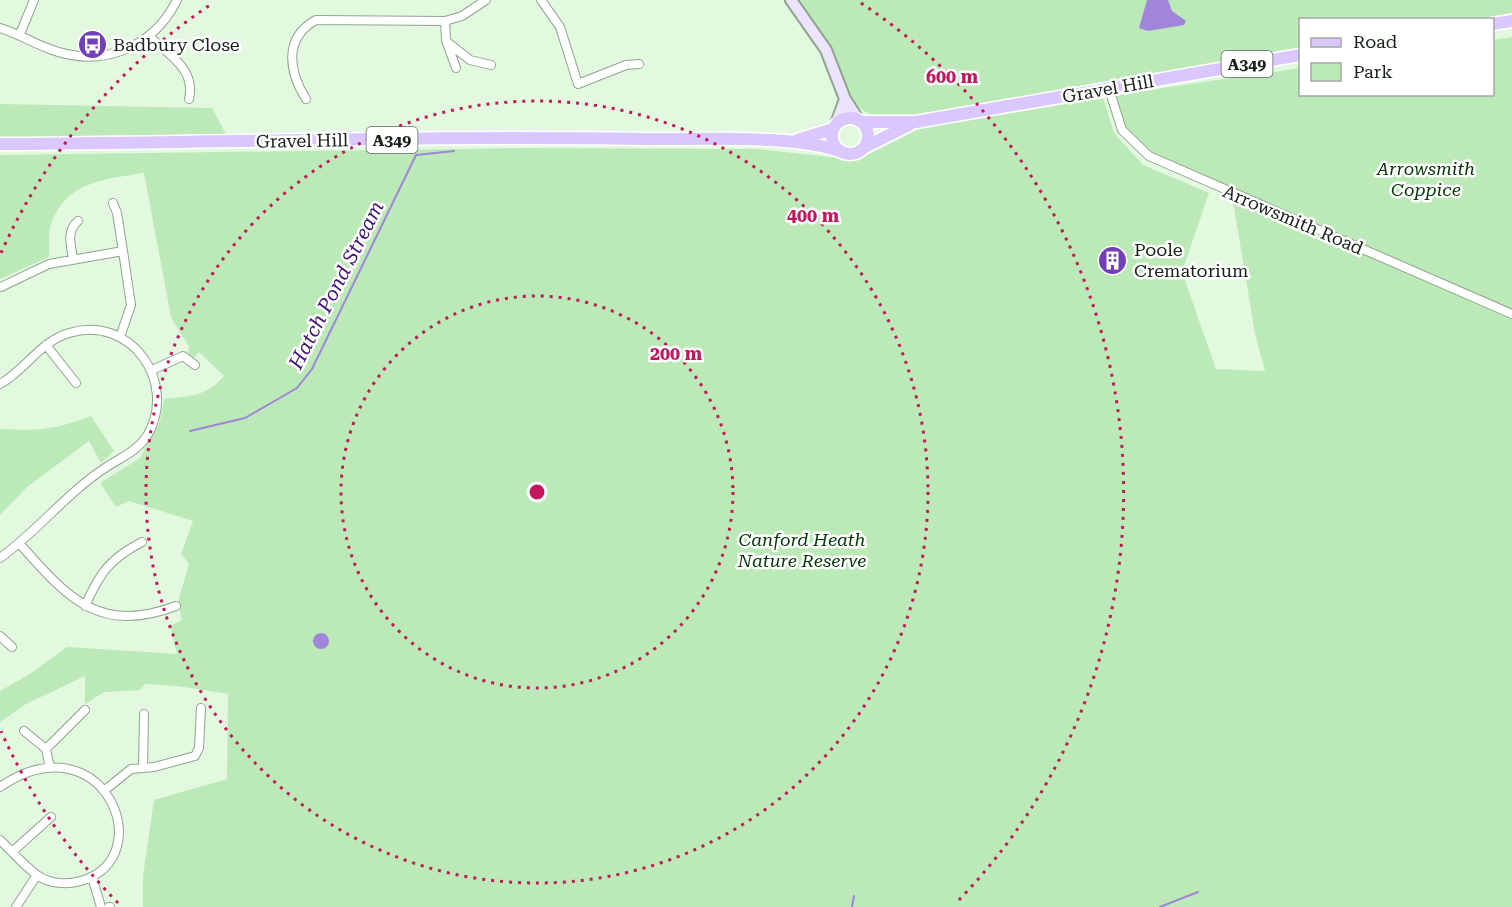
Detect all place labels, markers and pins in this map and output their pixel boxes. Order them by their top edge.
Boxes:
bus stop icon: Badbury Close [76,29,108,61]
place label: Badbury Close [113,34,240,55]
place label: Poole Crematorium [1134,239,1248,281]
building icon: Poole Crematorium [1097,244,1129,276]
centre of rings [527,482,547,502]

